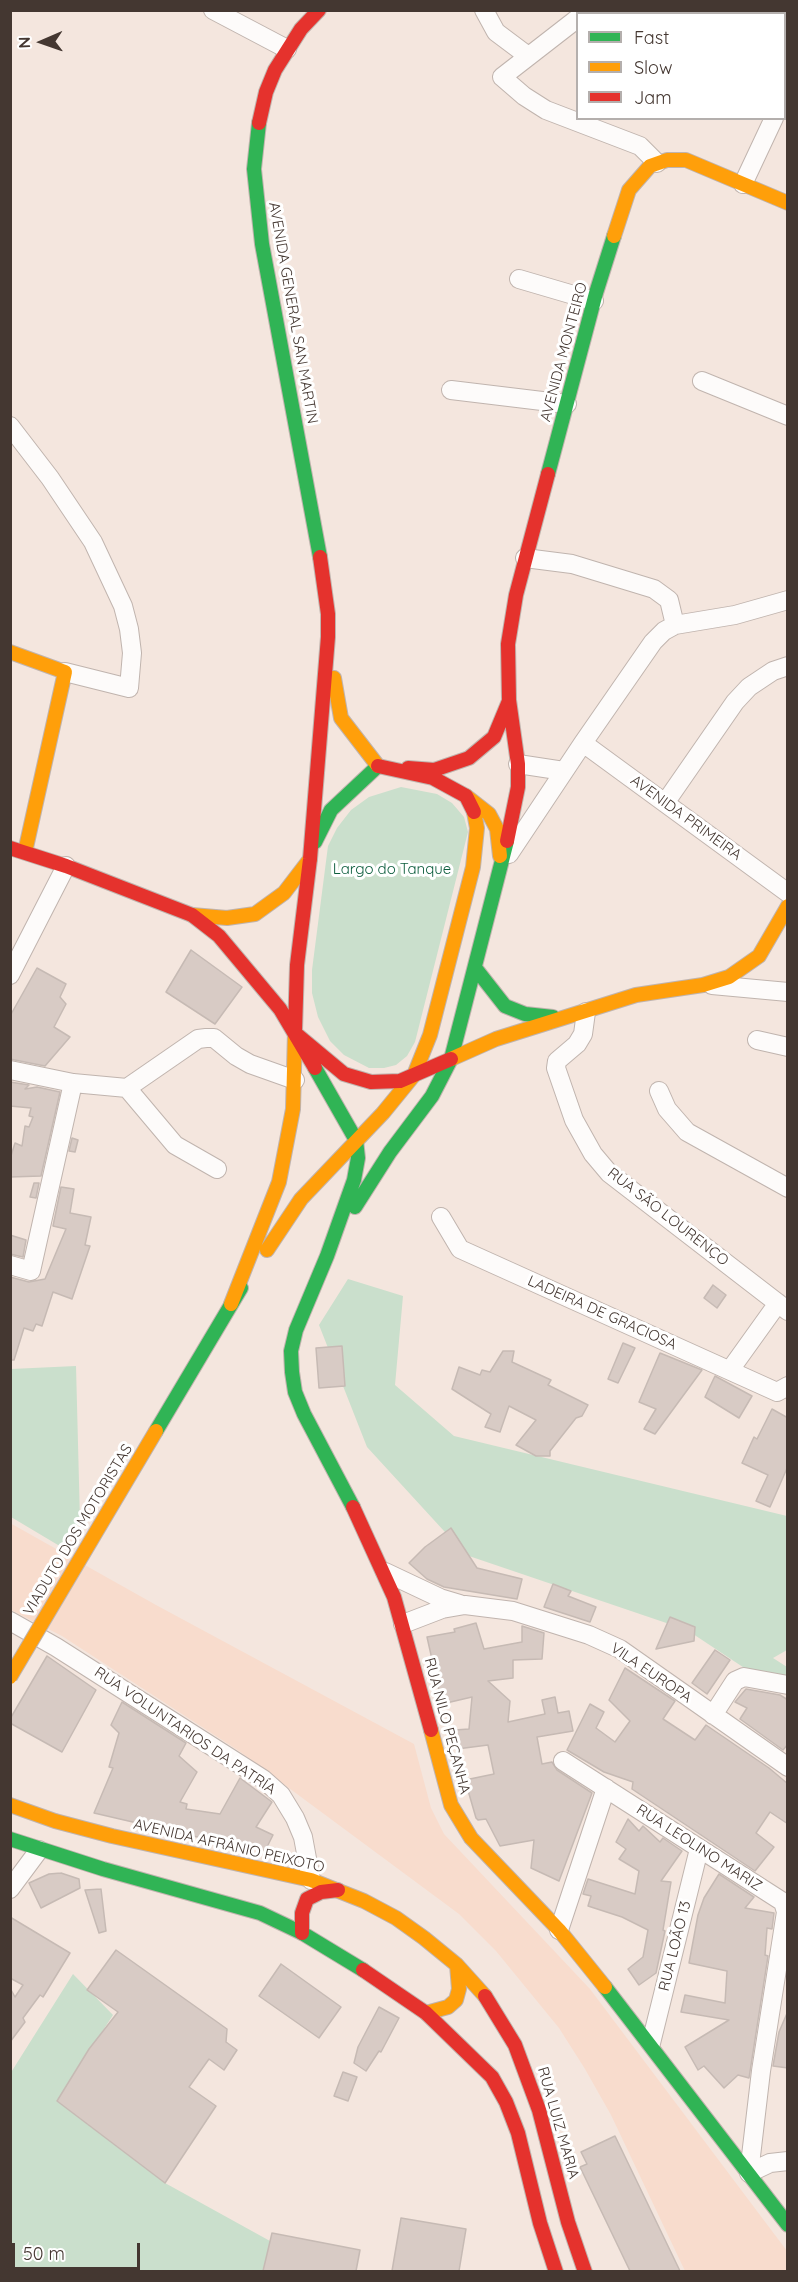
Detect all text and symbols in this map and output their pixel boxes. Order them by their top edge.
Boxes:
north arrow [12,12,72,72]
legend [576,12,786,120]
text: Fast [634,26,669,49]
text: N [14,36,34,49]
text: Slow [634,56,672,79]
text: Jam [634,86,672,109]
street label: AVENIDA GENERAL SAN MARTIN [265,201,321,425]
street label: AVENIDA MONTEIRO [537,280,591,424]
street label: AVENIDA PRIMEIRA [627,772,745,864]
park label: Largo do Tanque [333,860,451,878]
street label: RUA SÃO LOURENÇO [604,1164,732,1270]
street label: LADEIRA DE GRACIOSA [525,1272,679,1354]
street label: VIADUTO DOS MOTORISTAS [20,1441,136,1619]
street label: VILA EUROPA [607,1639,695,1707]
street label: RUA NILO PEÇANHA [420,1656,474,1796]
street label: RUA VOLUNTARIOS DA PATRÍA [91,1663,279,1799]
street label: RUA LEOLINO MARIZ [633,1801,765,1895]
street label: AVENIDA AFRÂNIO PEIXOTO [132,1815,326,1877]
street label: RUA LOÃO 13 [655,1899,695,1993]
street label: RUA LUIZ MARIA [533,2065,583,2181]
scale bar [15,2231,142,2269]
text: 50 m [23,2242,65,2265]

